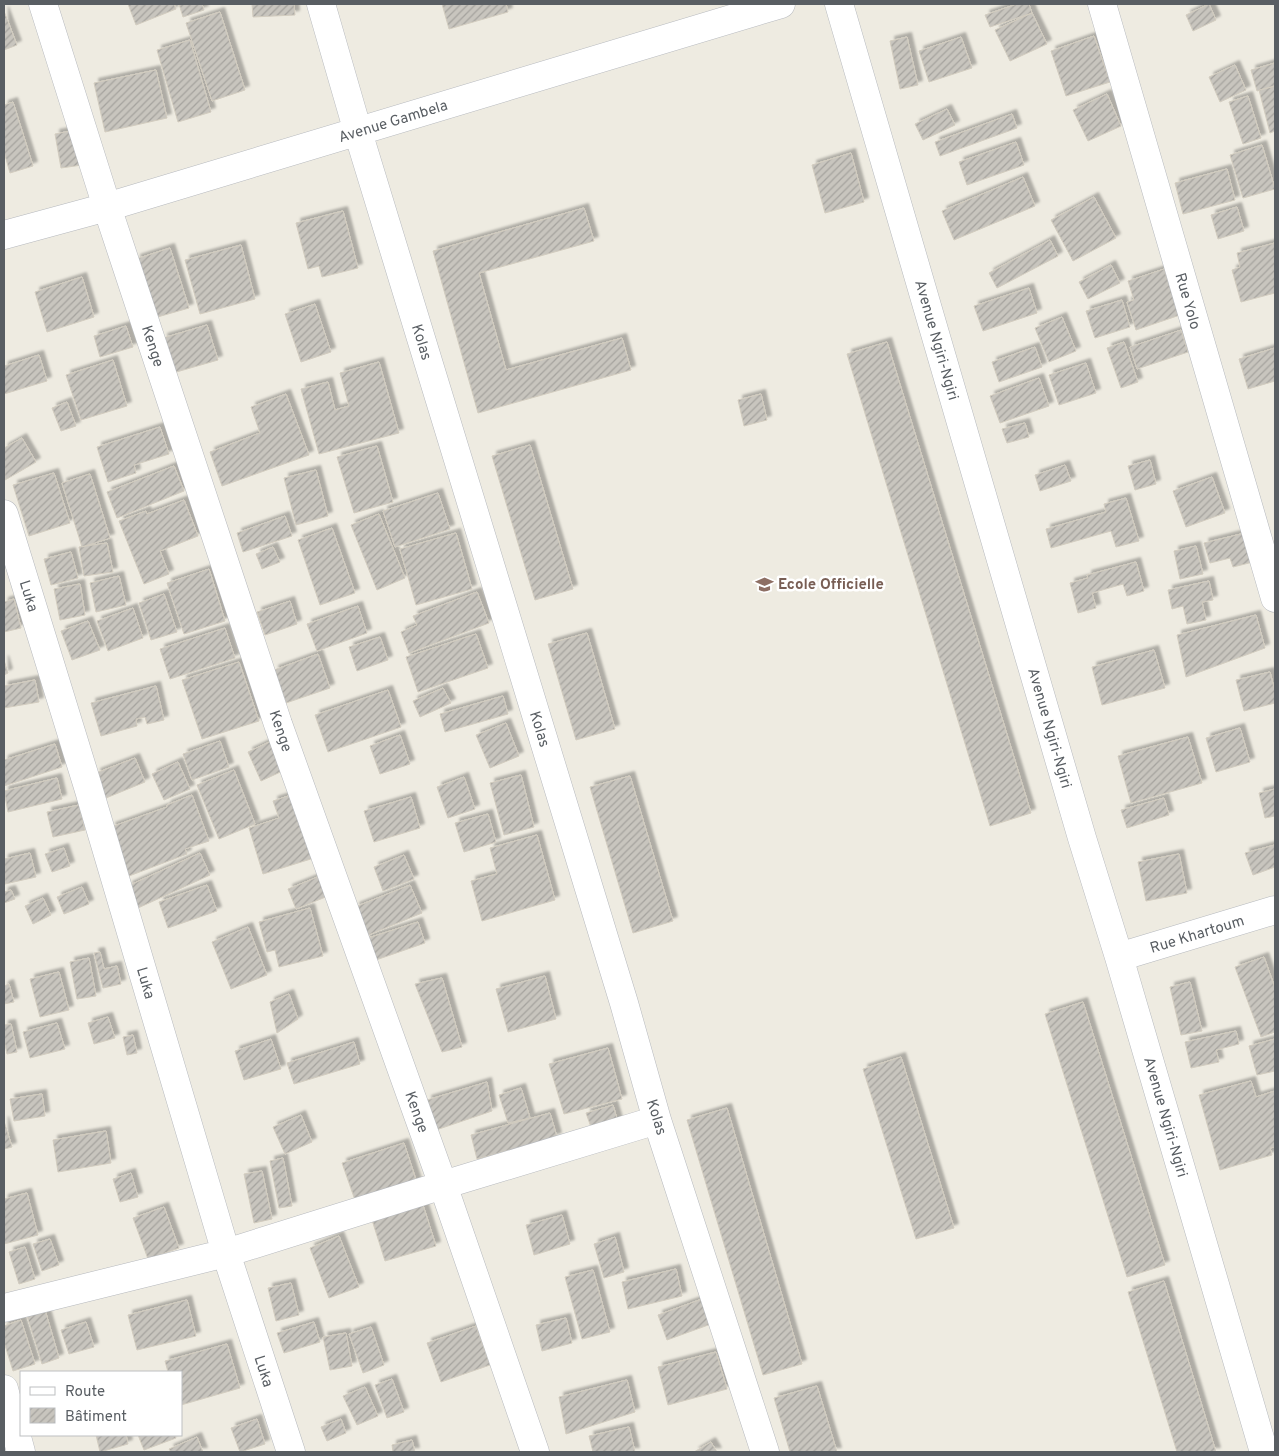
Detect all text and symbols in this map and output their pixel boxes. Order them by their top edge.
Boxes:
street label: Avenue Gambela [336,97,450,148]
street label: Rue Yolo [1169,271,1204,332]
street label: Avenue Ngiri-Ngiri [909,278,962,403]
street label: Kolas [406,322,435,363]
street label: Kenge [136,323,167,370]
school or university icon: Ecole Officielle [754,574,774,594]
place label: Ecole Officielle [778,576,884,595]
street label: Luka [14,578,41,615]
street label: Avenue Ngiri-Ngiri [1022,666,1075,791]
street label: Kenge [264,708,296,755]
street label: Kolas [524,709,553,750]
street label: Rue Khartoum [1148,912,1247,959]
street label: Luka [131,965,158,1002]
street label: Avenue Ngiri-Ngiri [1138,1055,1191,1180]
street label: Kenge [399,1089,432,1136]
street label: Kolas [641,1097,670,1138]
street label: Luka [249,1353,277,1390]
legend [20,1371,182,1436]
text: Route [65,1383,105,1402]
text: Bâtiment [65,1408,127,1427]

